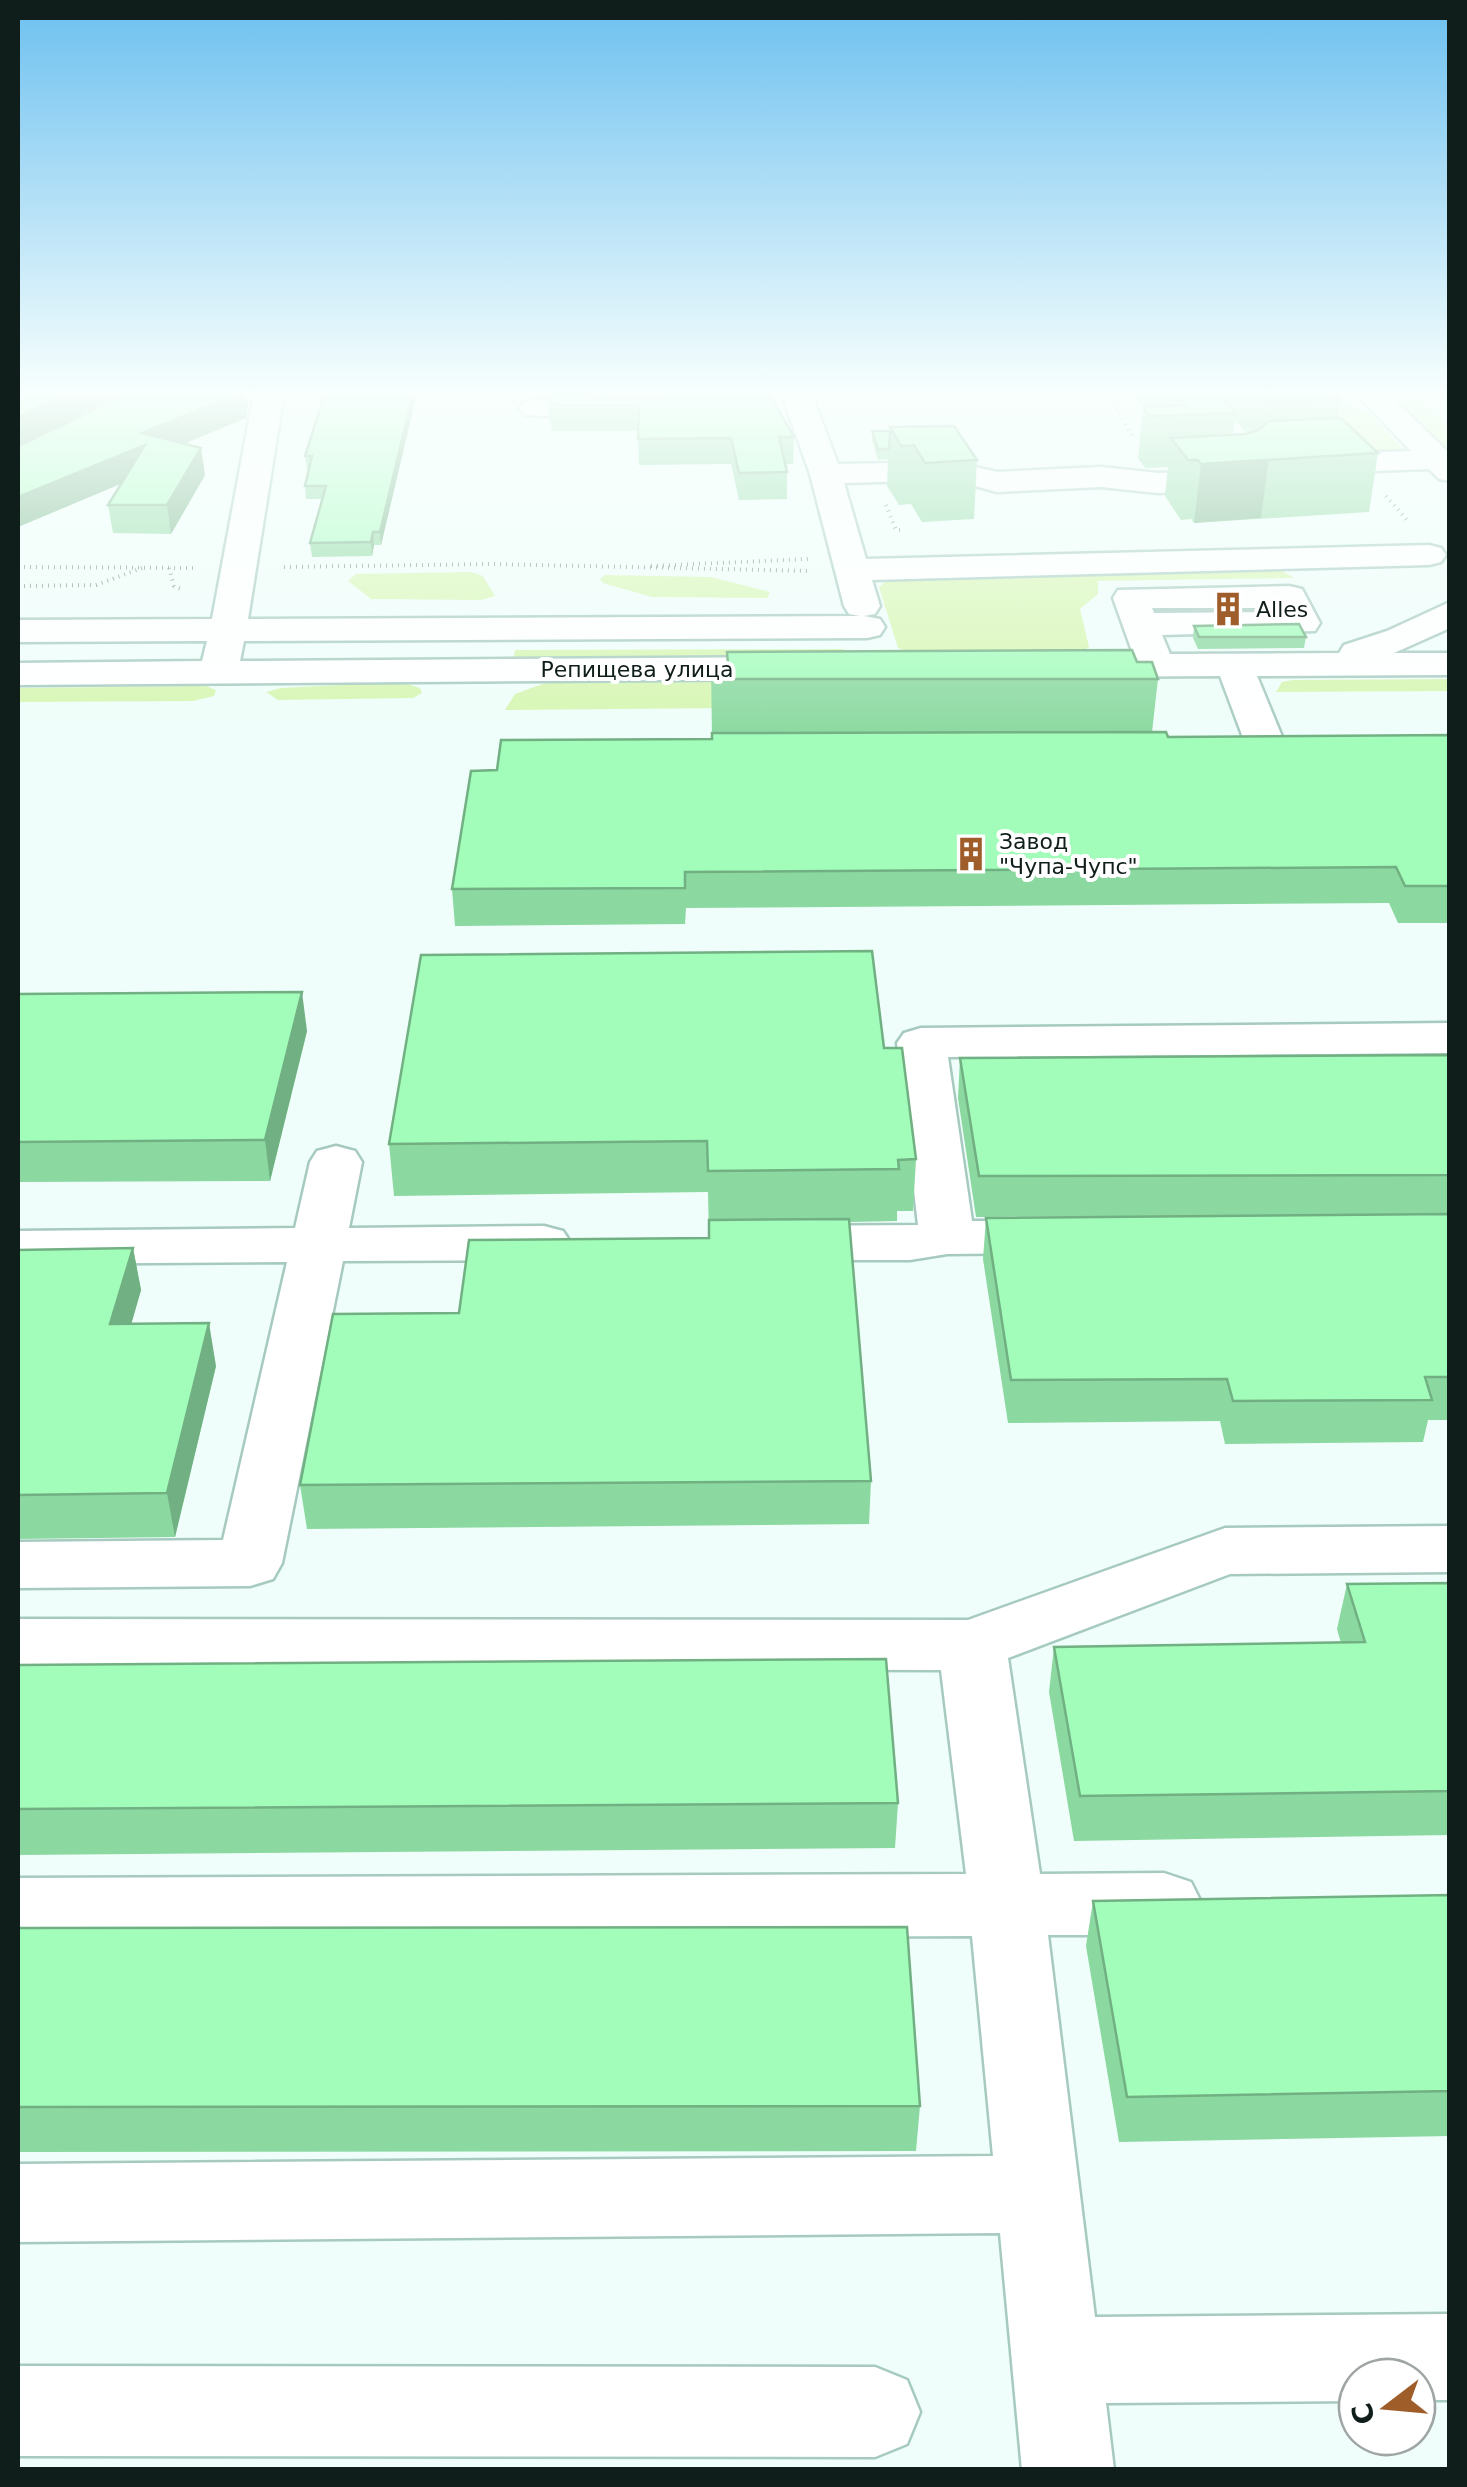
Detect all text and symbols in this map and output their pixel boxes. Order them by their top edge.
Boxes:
building icon: Alles [1209,590,1247,628]
place label: Alles [1256,597,1308,622]
street label: Репищева улица [540,657,734,682]
place label: Завод "Чупа-Чупс" [999,829,1138,879]
building icon: Завод "Чупа-Чупс" [952,835,990,873]
north arrow [1337,2357,1437,2457]
text: С [1345,2399,1382,2428]

